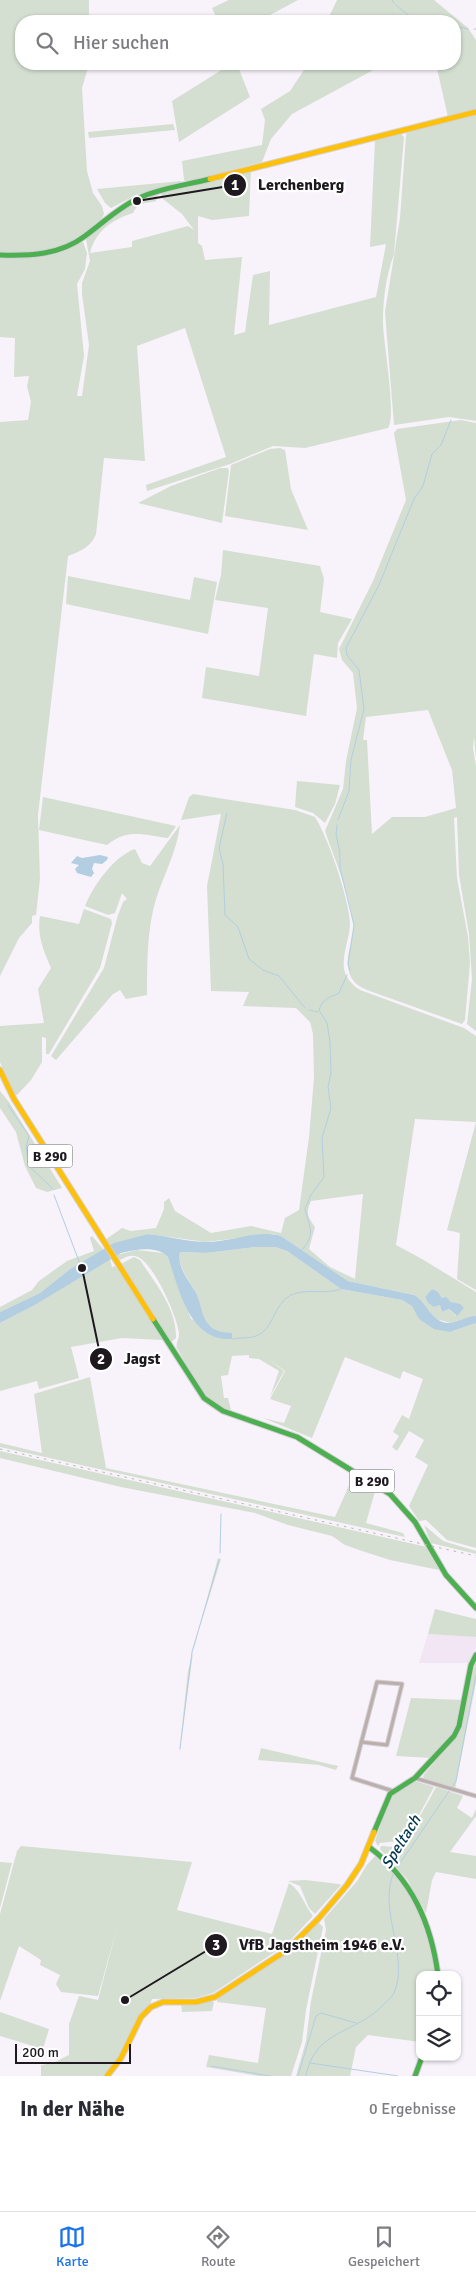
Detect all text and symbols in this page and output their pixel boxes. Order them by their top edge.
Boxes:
search box [15,15,461,70]
icon: search [33,29,61,57]
text: Hier suchen [73,31,169,55]
callout: Lerchenberg [223,169,354,200]
text: Lerchenberg [258,175,345,195]
text: 1 [231,176,239,194]
road number: B 290 [28,1144,72,1168]
callout: Jagst [89,1343,171,1374]
text: Jagst [124,1349,161,1369]
text: 2 [97,1350,105,1368]
road number: B 290 [350,1470,394,1492]
water label: Speltach [377,1810,426,1873]
callout: VfB Jagstheim 1946 e.V. [204,1929,414,1960]
text: VfB Jagstheim 1946 e.V. [239,1935,405,1955]
text: 3 [212,1936,220,1954]
map controls [416,1971,461,2061]
button: locate [416,1971,461,2016]
button: layers [416,2016,461,2061]
scale bar [15,2041,131,2064]
text: 200 m [22,2044,59,2061]
text: In der Nähe [20,2096,125,2122]
text: 0 Ergebnisse [369,2099,456,2119]
tab: Karte [56,2223,89,2270]
tab: Route [201,2223,236,2270]
tab: Gespeichert [348,2223,420,2270]

